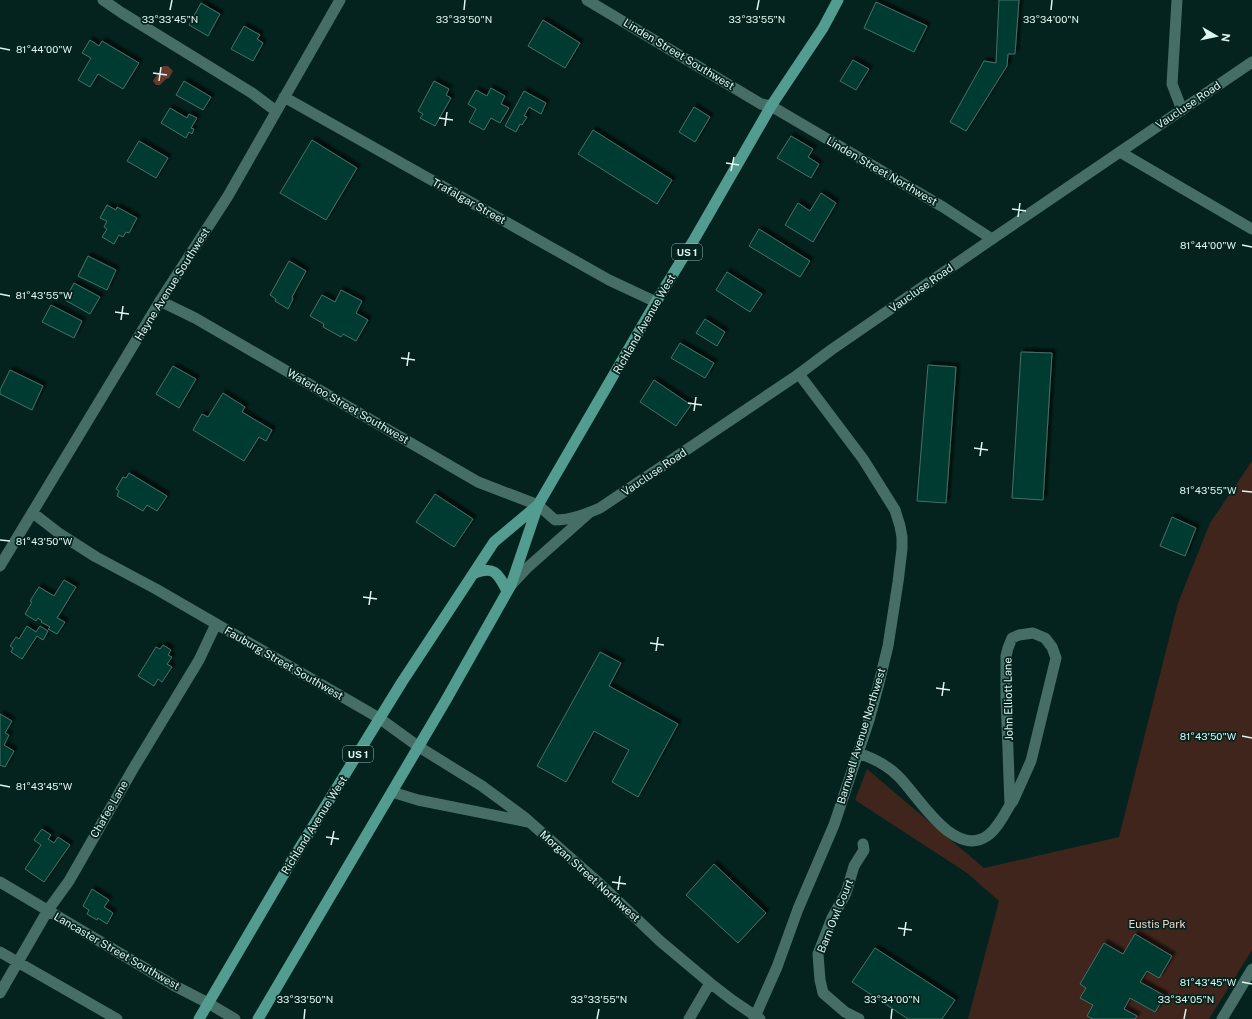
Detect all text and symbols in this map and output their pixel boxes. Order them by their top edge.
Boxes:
text: 33°33'45"N [142,13,198,25]
text: 33°33'50"N [436,13,492,25]
text: 33°33'55"N [729,13,785,25]
text: 33°34'00"N [1023,13,1079,25]
street label: Linden Street Southwest [622,16,736,92]
north arrow [1196,16,1236,56]
text: N [1219,32,1232,43]
text: 81°44'00"W [16,43,73,55]
street label: Vaucluse Road [1153,79,1223,131]
street label: Linden Street Northwest [825,134,939,208]
street label: Trafalgar Street [430,176,508,226]
street label: Hayne Avenue Southwest [132,225,212,343]
text: 81°44'00"W [1180,239,1237,251]
road number: US 1 [672,244,702,260]
street label: Vaucluse Road [887,261,955,315]
street label: Richland Avenue West [610,272,678,376]
text: 81°43'55"W [16,289,73,301]
street label: Waterloo Street Southwest [285,366,411,446]
street label: Vaucluse Road [619,446,689,498]
text: 81°43'55"W [1180,484,1237,496]
text: 81°43'50"W [16,535,73,547]
street label: Fauburg Street Southwest [222,624,346,702]
street label: John Elliott Lane [1001,657,1015,741]
street label: Barnwell Avenue Northwest [835,667,887,805]
text: 81°43'50"W [1180,730,1237,742]
road number: US 1 [343,746,373,762]
street label: Richland Avenue West [279,774,349,876]
street label: Chafee Lane [88,778,130,840]
text: 81°43'45"W [16,780,73,792]
street label: Morgan Street Northwest [538,828,642,924]
street label: Barn Owl Court [815,878,855,954]
street label: Lancaster Street Southwest [52,910,182,992]
park label: Eustis Park [1128,918,1186,930]
text: 81°43'45"W [1180,976,1237,988]
text: 33°33'50"N [277,993,333,1005]
text: 33°33'55"N [571,993,627,1005]
text: 33°34'00"N [864,993,920,1005]
text: 33°34'05"N [1158,993,1214,1005]

